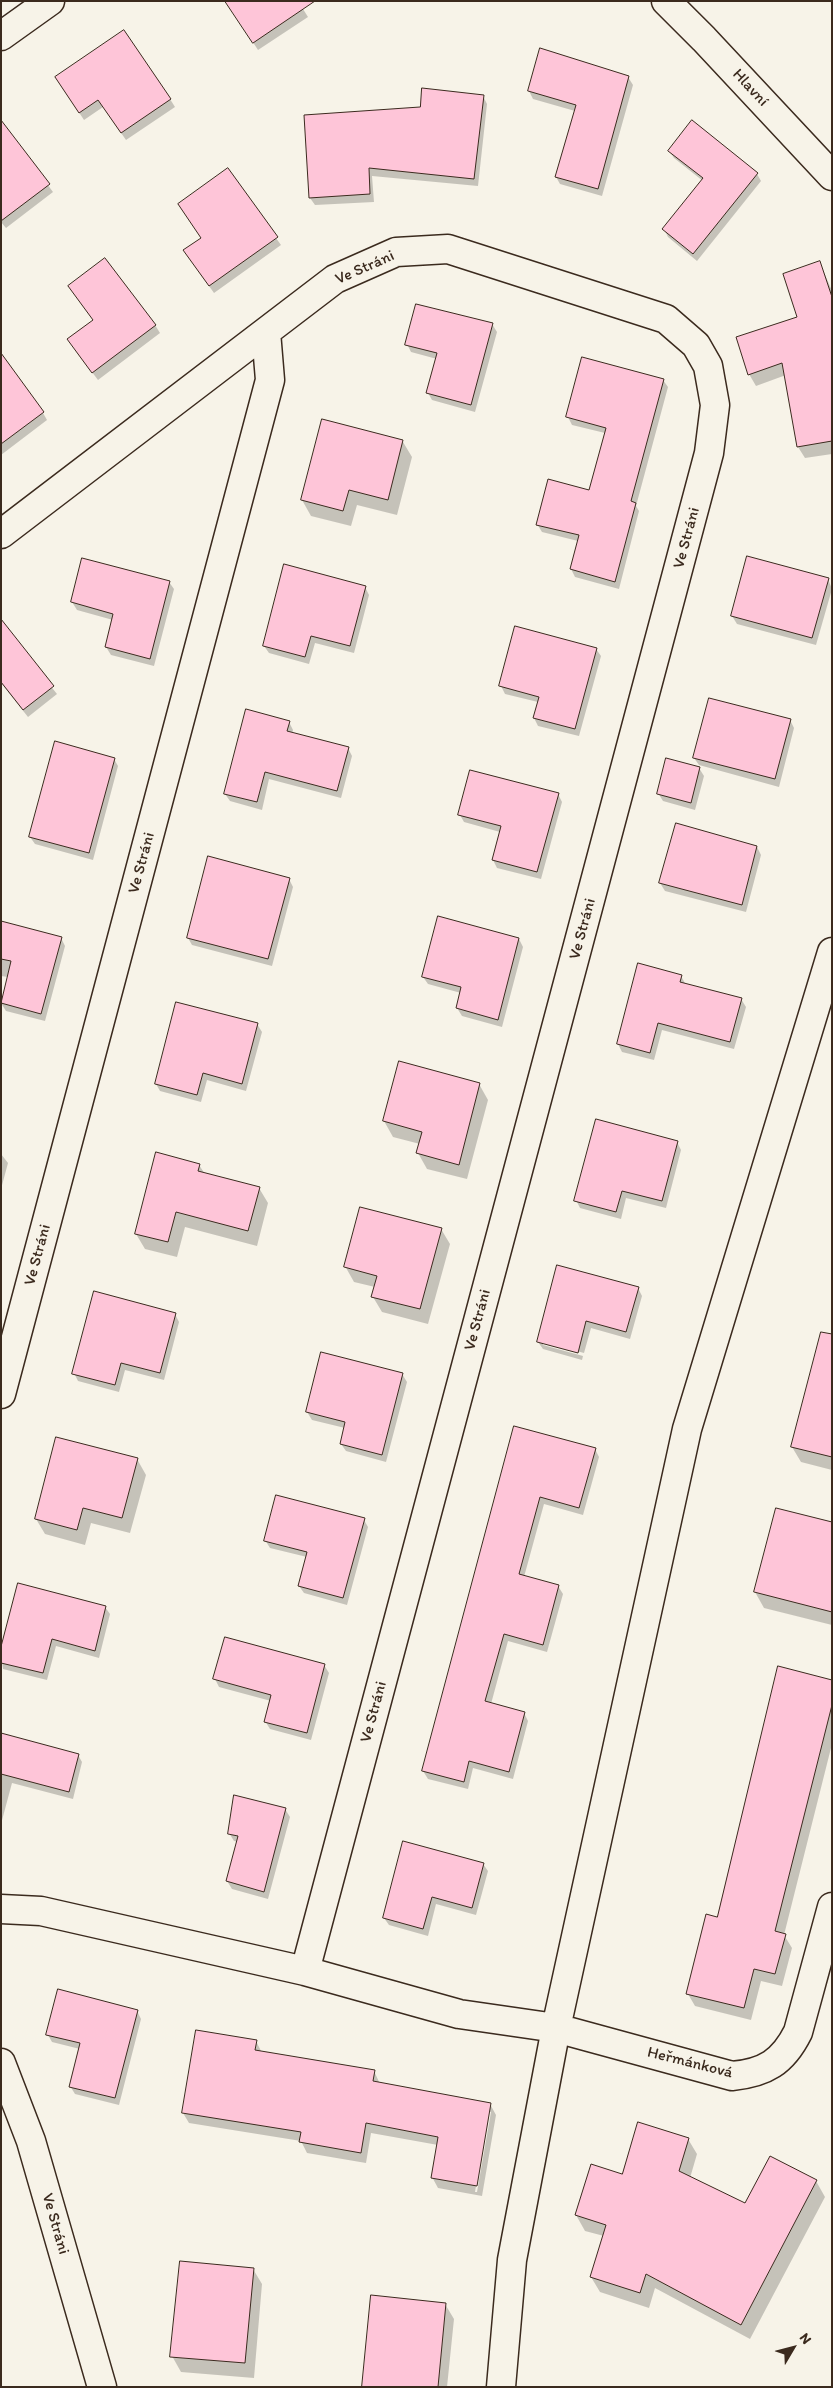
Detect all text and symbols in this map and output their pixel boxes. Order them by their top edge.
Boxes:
street label: Hlavní [728,65,772,111]
street label: Ve Stráni [333,247,397,289]
street label: Ve Stráni [670,505,704,571]
street label: Ve Stráni [125,830,159,896]
street label: Ve Stráni [566,896,600,962]
street label: Ve Stráni [21,1222,55,1288]
street label: Ve Stráni [461,1287,495,1353]
street label: Ve Stráni [357,1679,391,1745]
street label: Heřmánková [645,2043,735,2083]
street label: Ve Stráni [37,2191,73,2257]
north arrow [768,2323,818,2373]
text: N [796,2330,815,2348]

